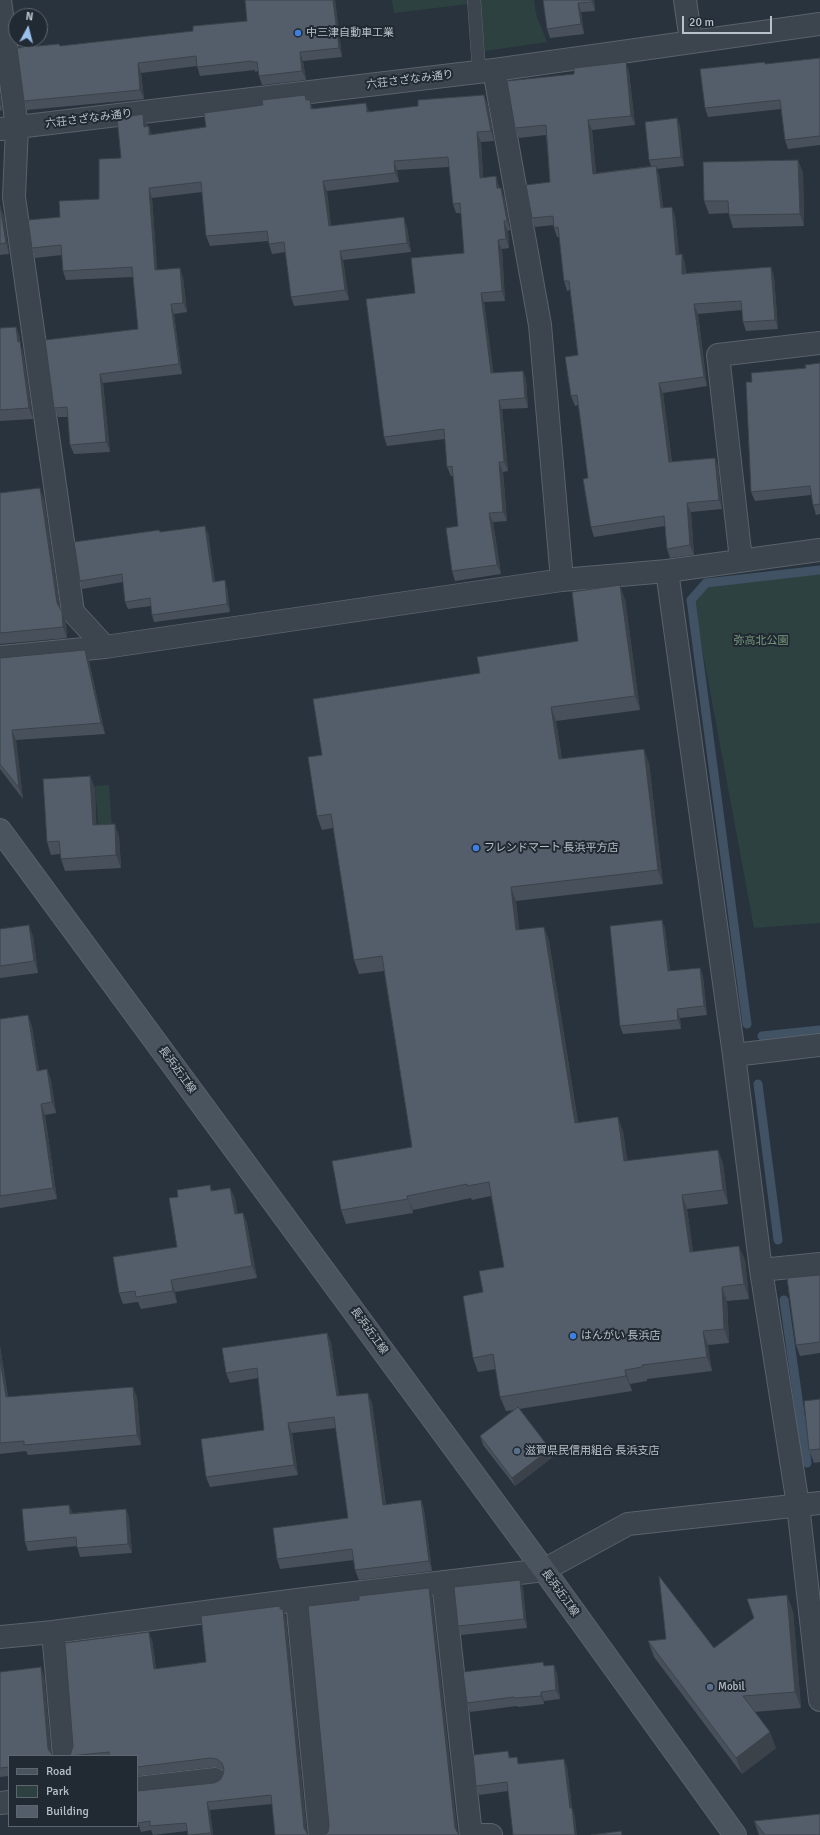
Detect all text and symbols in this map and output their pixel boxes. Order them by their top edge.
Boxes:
north arrow [8,8,48,48]
scale bar [684,8,774,34]
text: N [25,10,34,24]
text: 20 m [689,15,714,30]
place label: 中三津自動車工業 [306,26,394,40]
marker: 中三津自動車工業 [293,28,303,38]
street label: 六荘さざなみ通り [366,68,454,92]
street label: 六荘さざなみ通り [45,107,133,131]
park label: 弥高北公園 [734,634,788,648]
place label: フレンドマート 長浜平方店 [484,841,618,855]
marker: フレンドマート 長浜平方店 [471,843,481,853]
street label: 長浜近江線 [155,1044,199,1096]
street label: 長浜近江線 [347,1305,391,1357]
place label: はんがい 長浜店 [581,1329,660,1343]
marker: はんがい 長浜店 [568,1331,578,1341]
place label: 滋賀県民信用組合 長浜支店 [525,1444,659,1458]
marker: 滋賀県民信用組合 長浜支店 [512,1446,522,1456]
street label: 長浜近江線 [538,1567,582,1619]
place label: Mobil [718,1680,745,1694]
marker: Mobil [705,1682,715,1692]
legend [8,1755,138,1827]
text: Road [46,1764,72,1779]
text: Park [46,1784,69,1799]
text: Building [46,1804,89,1819]

